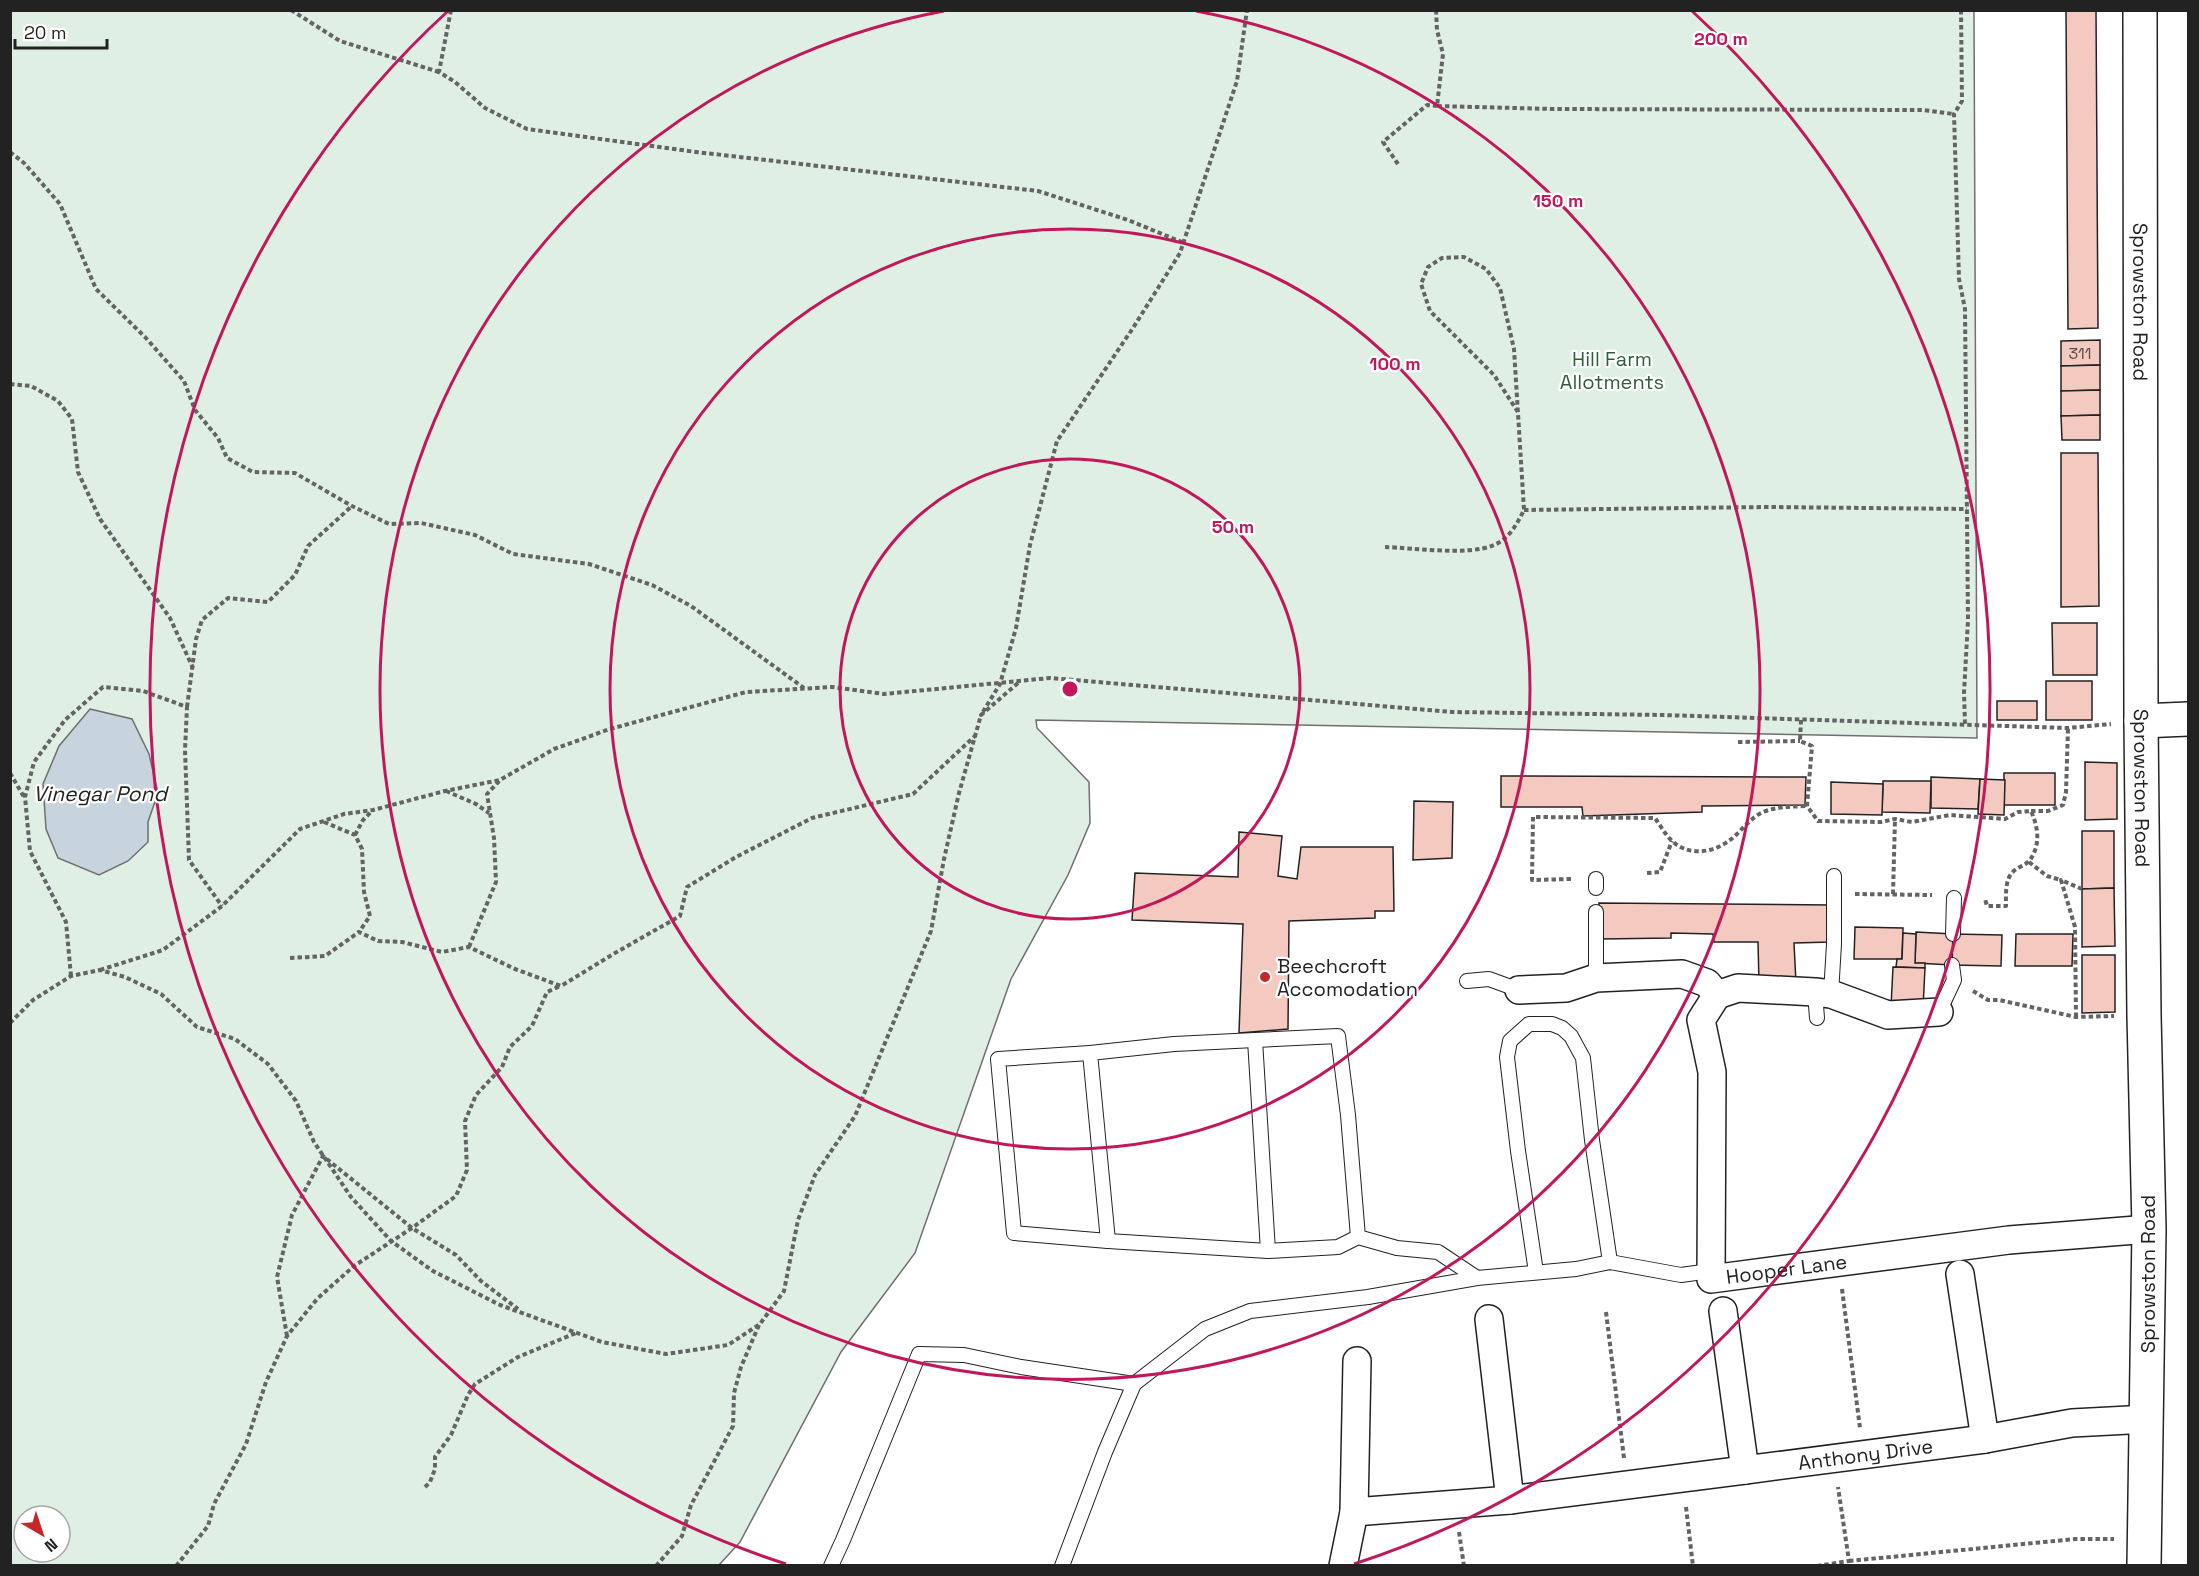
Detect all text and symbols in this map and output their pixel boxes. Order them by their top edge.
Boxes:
scale bar [15,12,106,50]
text: 20 m [24,21,67,44]
text: 200 m [1694,27,1748,50]
text: 150 m [1533,189,1583,212]
street label: Sprowston Road [2127,223,2154,381]
house number: 311 [2069,343,2091,364]
park label: Hill Farm Allotments [1560,346,1664,395]
text: 100 m [1369,352,1421,375]
text: 50 m [1212,515,1254,538]
centre of rings [1060,679,1080,699]
street label: Sprowston Road [2128,709,2155,867]
water label: Vinegar Pond [33,780,169,807]
place label: Beechcroft Accomodation [1277,953,1418,1002]
marker: Beechcroft Accomodation [1258,970,1272,984]
street label: Sprowston Road [2135,1195,2161,1353]
street label: Hooper Lane [1724,1248,1849,1290]
street label: Anthony Drive [1796,1433,1935,1476]
north arrow [12,1504,72,1564]
text: N [40,1534,62,1557]

